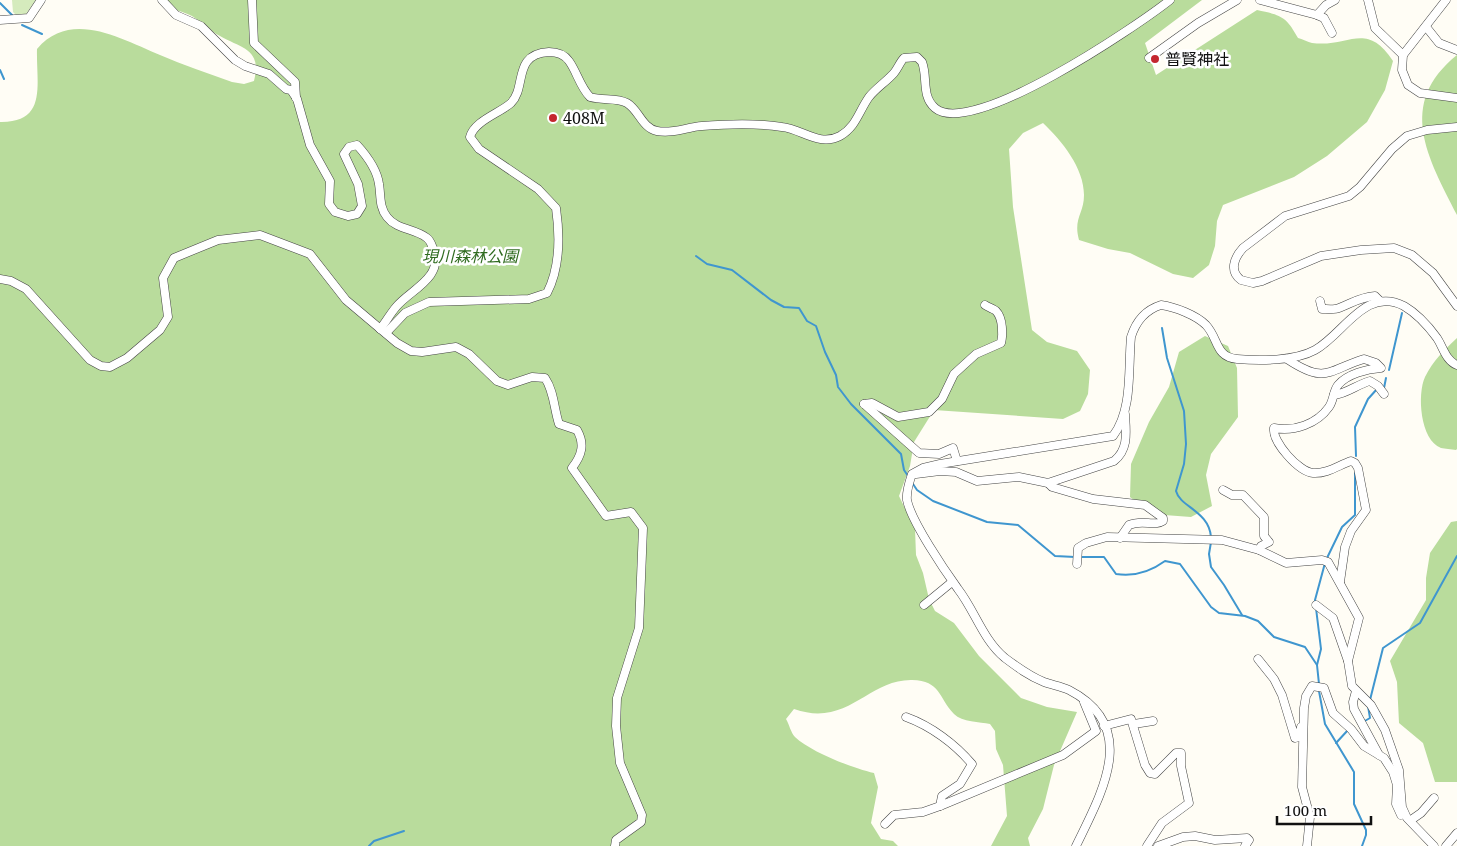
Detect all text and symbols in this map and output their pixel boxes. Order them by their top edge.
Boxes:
place label: 普賢神社 [1165,48,1229,70]
marker: 普賢神社 [1149,53,1161,65]
place label: 408M [563,107,605,129]
marker: 408M [547,112,559,124]
park label: 現川森林公園 [422,245,520,267]
scale bar [1277,794,1371,826]
text: 100 m [1284,800,1327,820]

